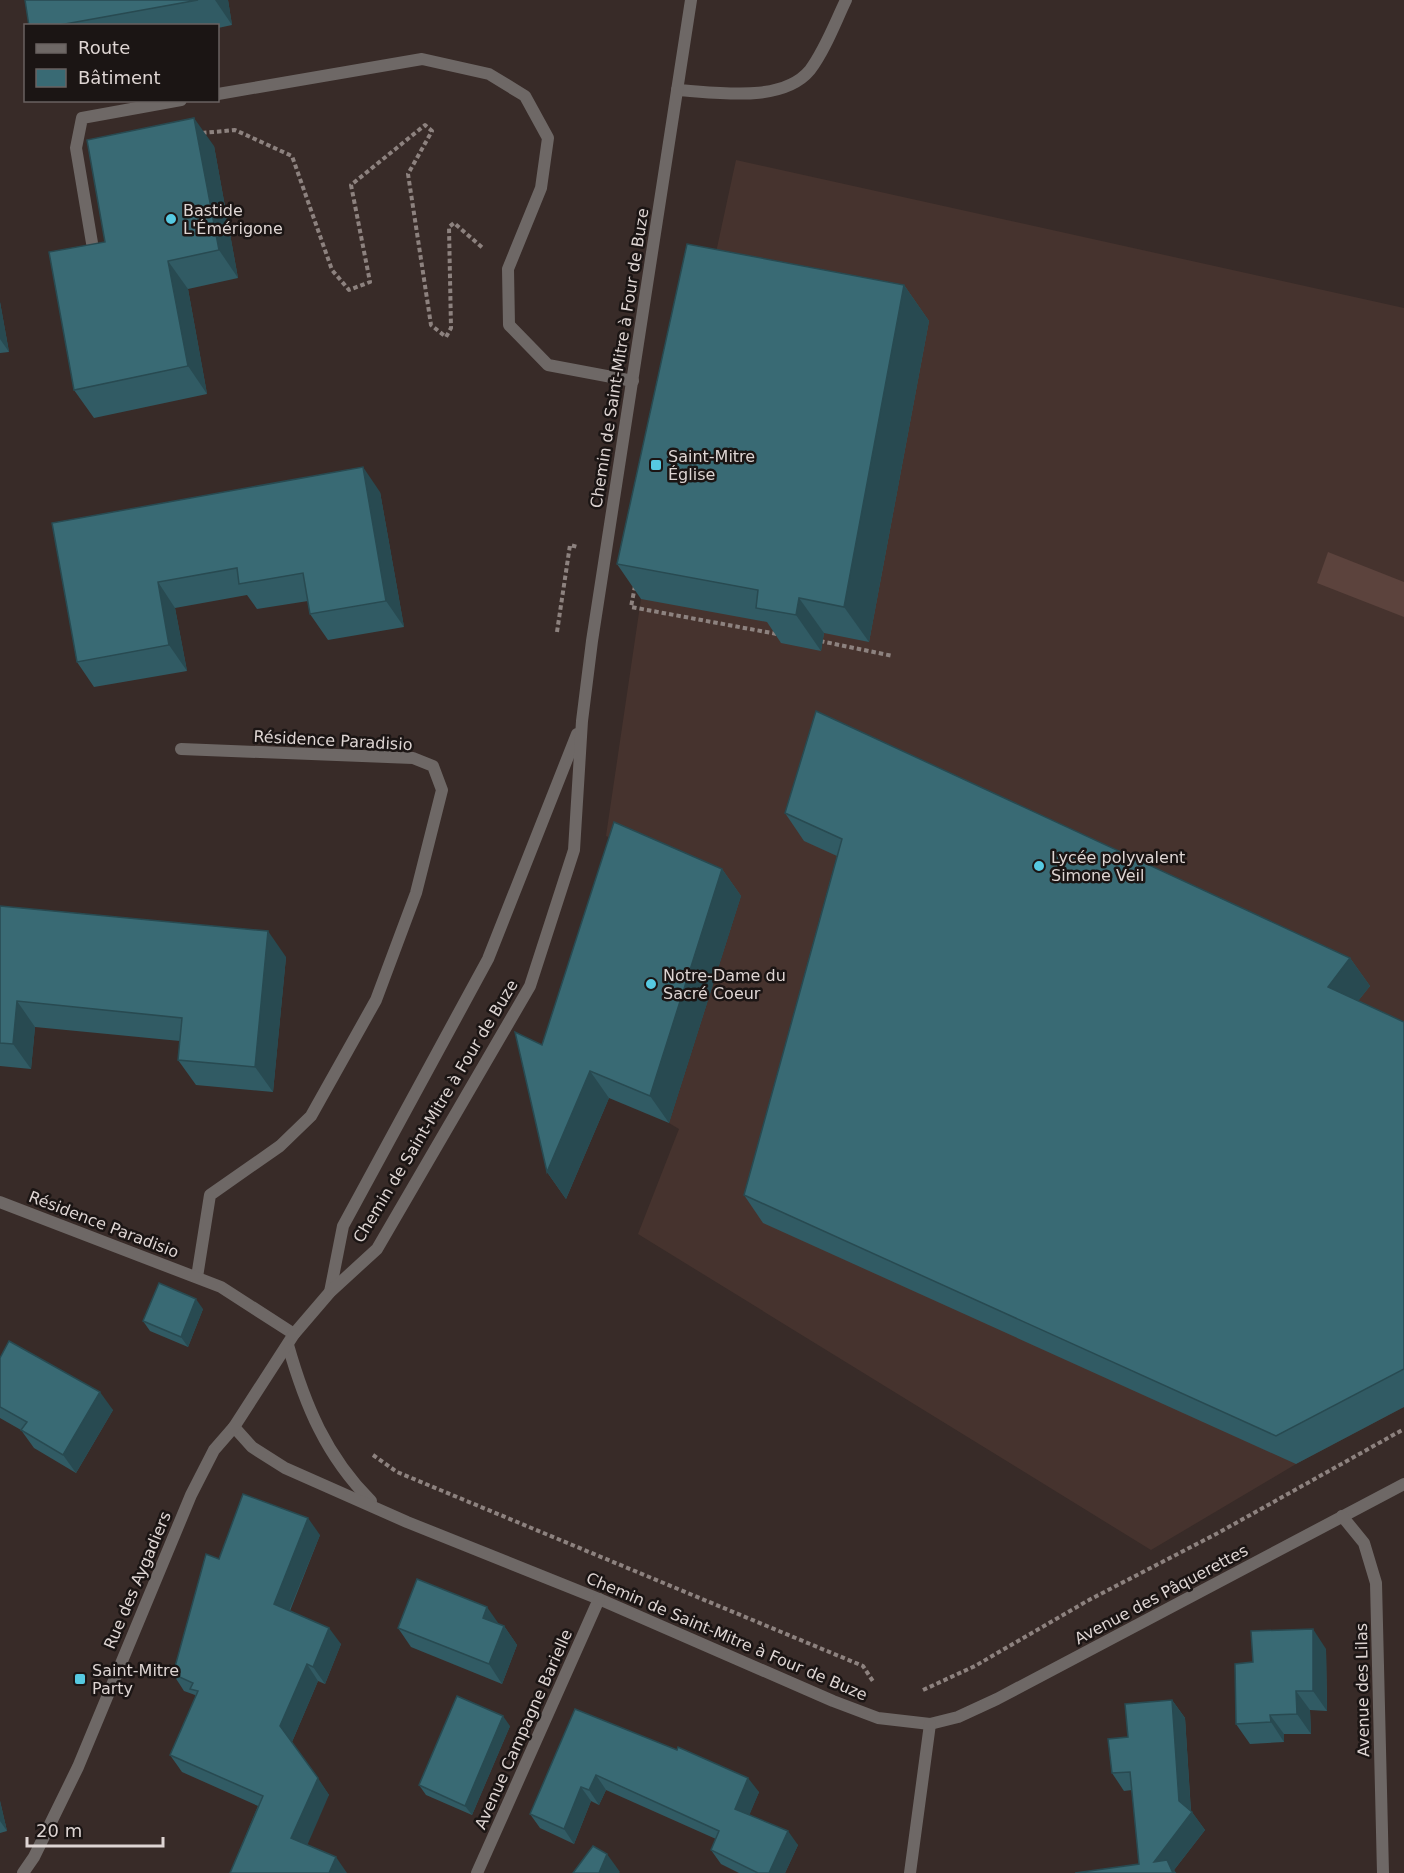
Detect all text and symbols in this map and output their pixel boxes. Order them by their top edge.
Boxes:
legend [24,24,219,102]
text: Route [78,37,130,58]
text: Bâtiment [78,67,161,88]
place label: Bastide L'Émérigone [183,201,283,238]
street label: Chemin de Saint-Mitre à Four de Buze [586,207,653,509]
marker: Bastide L'Émérigone [164,212,178,226]
place label: Saint-Mitre Église [668,447,755,484]
marker: Saint-Mitre Église [649,458,663,472]
street label: Résidence Paradisio [253,727,413,754]
place label: Lycée polyvalent Simone Veil [1051,848,1185,885]
marker: Lycée polyvalent Simone Veil [1032,859,1046,873]
place label: Notre-Dame du Sacré Coeur [663,966,786,1003]
street label: Chemin de Saint-Mitre à Four de Buze [349,976,522,1246]
marker: Notre-Dame du Sacré Coeur [644,977,658,991]
street label: Résidence Paradisio [26,1187,182,1262]
street label: Rue des Aygadiers [100,1509,175,1652]
street label: Avenue des Pâquerettes [1071,1541,1251,1648]
street label: Chemin de Saint-Mitre à Four de Buze [583,1568,870,1704]
street label: Avenue des Lilas [1352,1623,1373,1757]
street label: Avenue Campagne Barielle [471,1626,576,1832]
place label: Saint-Mitre Party [92,1661,179,1698]
marker: Saint-Mitre Party [73,1672,87,1686]
scale bar [27,1810,164,1848]
text: 20 m [36,1820,82,1841]

